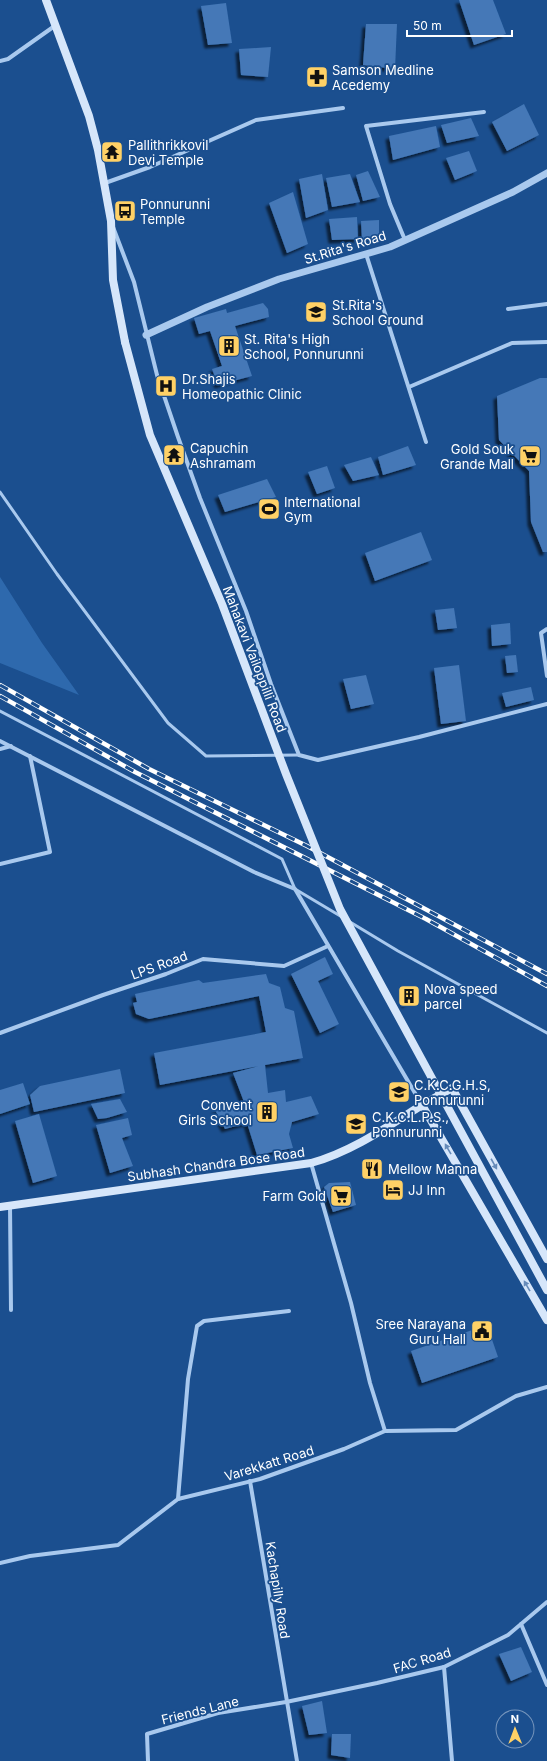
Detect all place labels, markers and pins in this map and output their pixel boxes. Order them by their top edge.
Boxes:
place label: Samson Medline Acedemy [332,62,434,93]
pharmacy icon: Samson Medline Acedemy [304,64,330,90]
place label: Pallithrikkovil Devi Temple [128,137,208,168]
temple icon: Pallithrikkovil Devi Temple [99,139,125,165]
place label: Ponnurunni Temple [140,196,210,227]
bus stop icon: Ponnurunni Temple [112,198,138,224]
place label: St.Rita's School Ground [332,297,423,328]
school or university icon: St.Rita's School Ground [303,299,329,325]
place label: St. Rita's High School, Ponnurunni [244,331,364,362]
building icon: St. Rita's High School, Ponnurunni [216,333,242,359]
place label: Dr.Shajis Homeopathic Clinic [182,371,302,402]
hospital icon: Dr.Shajis Homeopathic Clinic [153,373,179,399]
place label: Capuchin Ashramam [190,440,256,471]
place label: Gold Souk Grande Mall [440,441,514,472]
temple icon: Capuchin Ashramam [161,442,187,468]
supermarket icon: Gold Souk Grande Mall [517,443,543,469]
place label: International Gym [284,494,360,525]
sports icon: International Gym [256,496,282,522]
place label: Nova speed parcel [424,981,497,1012]
building icon: Nova speed parcel [396,983,422,1009]
place label: C.K.C.G.H.S, Ponnurunni [414,1077,491,1108]
school or university icon: C.K.C.G.H.S, Ponnurunni [386,1079,412,1105]
place label: Convent Girls School [178,1097,252,1128]
building icon: Convent Girls School [254,1099,280,1125]
place label: C.K.C.L.P.S., Ponnurunni [372,1109,449,1140]
school or university icon: C.K.C.L.P.S., Ponnurunni [343,1111,369,1137]
restaurant icon: Mellow Manna [359,1156,385,1182]
place label: Mellow Manna [388,1161,477,1177]
hotel icon: JJ Inn [380,1177,406,1203]
place label: JJ Inn [408,1182,445,1198]
supermarket icon: Farm Gold [328,1183,354,1209]
place label: Farm Gold [263,1188,326,1204]
place label: Sree Narayana Guru Hall [376,1316,466,1347]
public building icon: Sree Narayana Guru Hall [469,1318,495,1344]

